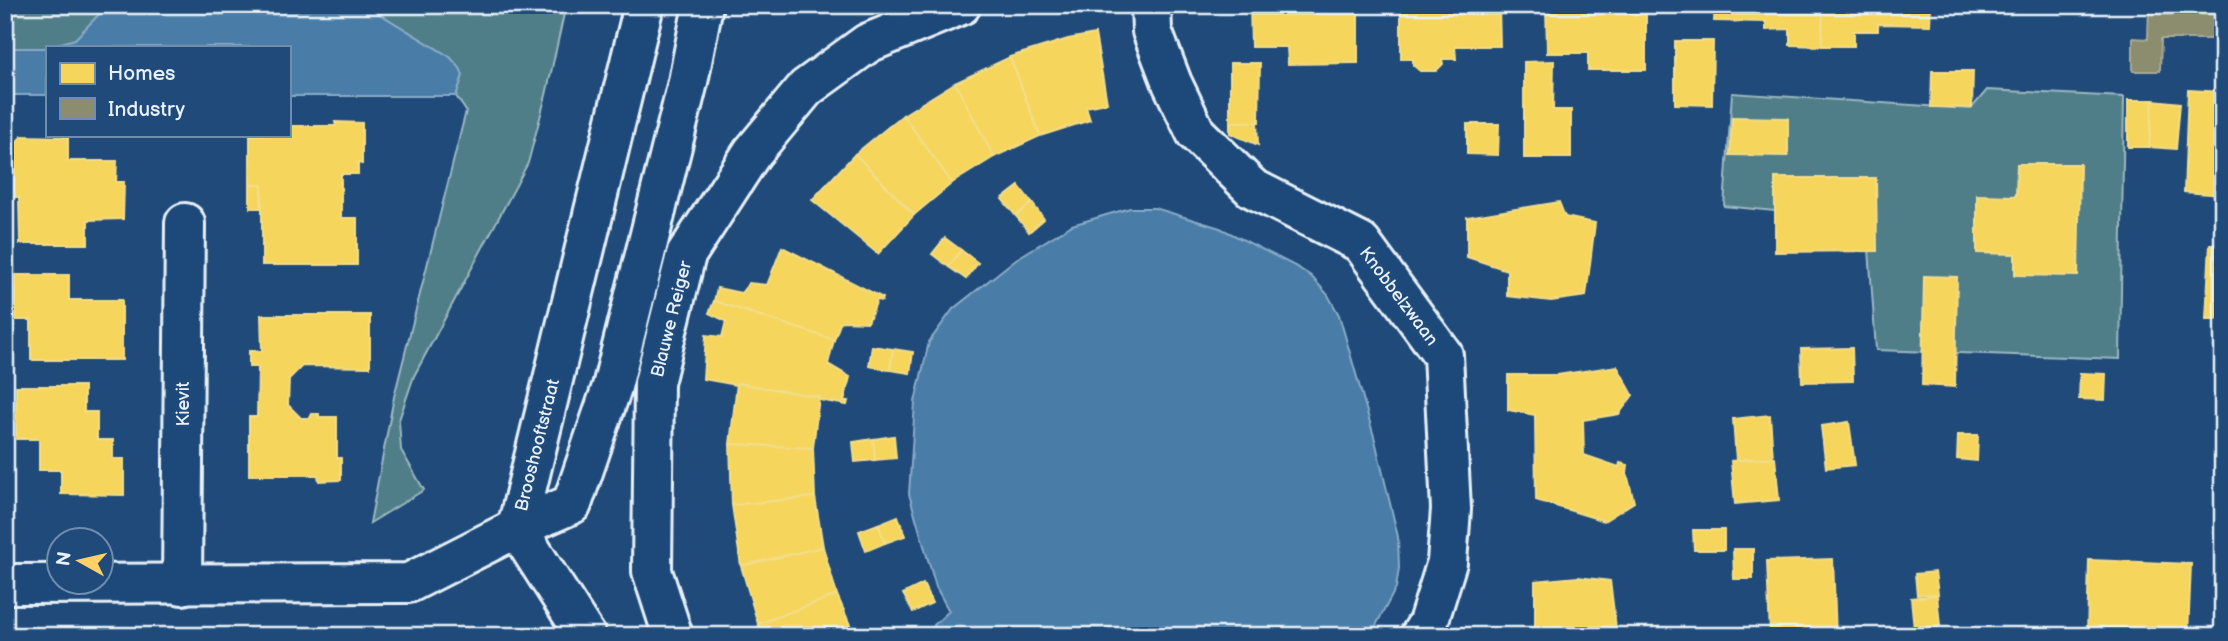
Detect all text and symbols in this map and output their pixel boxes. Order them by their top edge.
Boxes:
legend [46,46,290,136]
text: Homes [108,61,176,86]
text: Industry [108,97,186,122]
street label: Knobbelzwaan [1355,243,1443,350]
street label: Blauwe Reiger [647,258,696,379]
street label: Brooshooftstraat [511,376,564,513]
street label: Kievit [173,381,194,426]
north arrow [46,526,116,596]
text: N [52,550,77,568]

